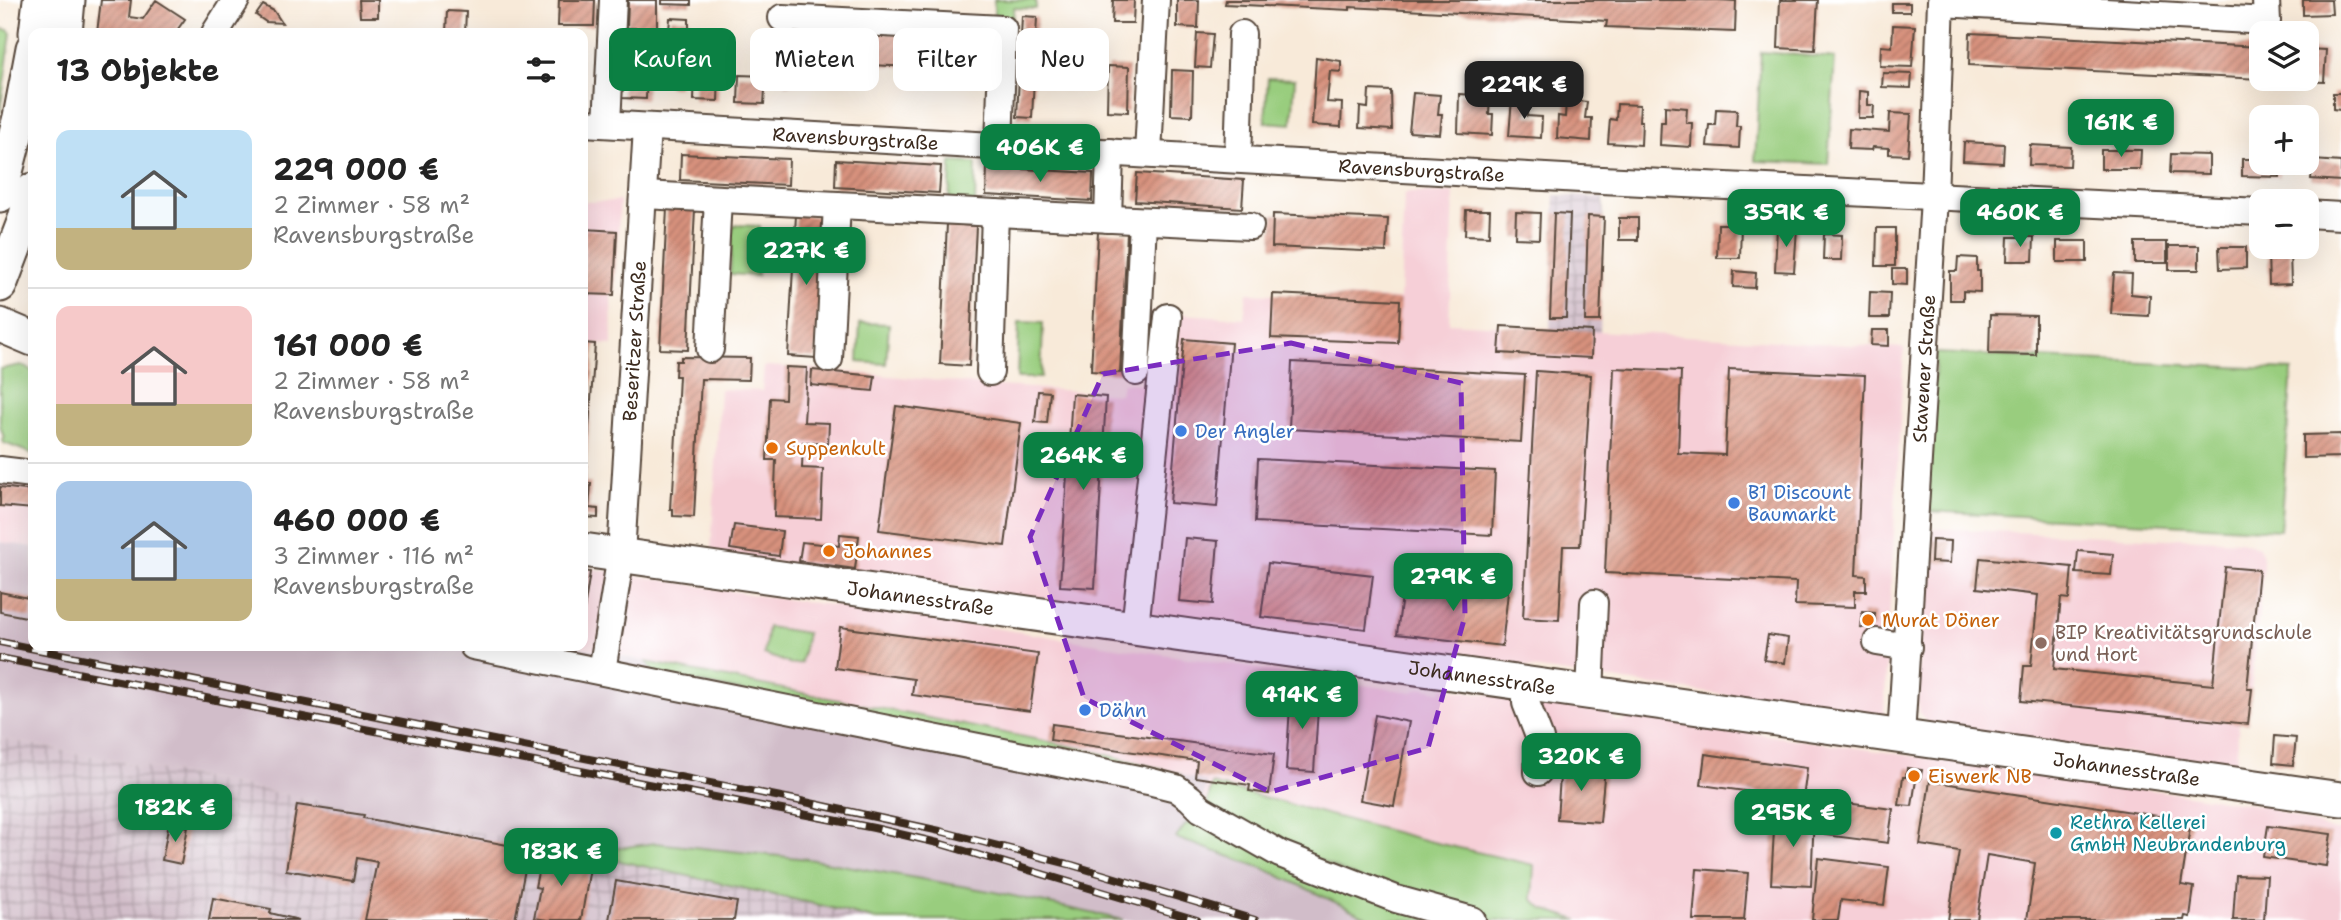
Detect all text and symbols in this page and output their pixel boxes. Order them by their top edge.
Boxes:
map controls [2249,21,2319,259]
button: layers [2249,21,2319,91]
chip: Kaufen [609,28,736,91]
chip: Mieten [750,28,879,91]
chip: Filter [893,28,1002,91]
chip: Neu [1016,28,1109,91]
text: 13 Objekte [56,50,219,91]
icon: filters [522,51,560,89]
pin: 229K € [1467,61,1581,121]
text: 229K € [1481,69,1567,99]
pin: 161K € [2064,100,2178,159]
button: + [2249,105,2319,175]
text: 161K € [2084,107,2158,137]
street label: Ravensburgstraße [772,122,939,156]
pin: 406K € [983,124,1097,184]
text: 406K € [996,132,1084,162]
text: 229 000 € [273,149,439,190]
street label: Ravensburgstraße [1338,153,1506,188]
icon: home [112,158,196,242]
button: − [2249,189,2319,259]
text: 2 Zimmer · 58 m² [273,190,470,220]
pin: 359K € [1729,190,1843,249]
pin: 460K € [1963,190,2077,249]
text: 359K € [1743,197,1829,227]
text: 460K € [1976,197,2064,227]
text: Ravensburgstraße [273,220,475,250]
pin: 227K € [749,228,863,287]
text: 227K € [763,235,849,265]
street label: Beseritzer Straße [617,260,652,422]
street label: Stavener Straße [1907,294,1941,444]
text: 161 000 € [273,325,423,366]
icon: home [112,334,196,418]
text: 2 Zimmer · 58 m² [273,366,470,396]
text: Ravensburgstraße [273,396,475,426]
place label: Der Angler [1195,419,1295,444]
marker: Der Angler [1173,423,1189,439]
pin: 264K € [1026,433,1140,492]
place label: Suppenkult [786,436,886,461]
marker: Suppenkult [764,440,780,456]
text: 264K € [1039,440,1127,470]
place label: B1 Discount Baumarkt [1748,480,1852,527]
marker: B1 Discount Baumarkt [1726,495,1742,511]
text: 460 000 € [273,500,440,541]
icon: home [112,509,196,593]
place label: Johannes [843,539,932,564]
text: 3 Zimmer · 116 m² [273,541,474,571]
marker: Johannes [821,543,837,559]
pin: 279K € [1396,554,1510,613]
text: 279K € [1410,561,1496,591]
text: Ravensburgstraße [273,571,475,601]
street label: Johannesstraße [845,576,996,621]
place label: Murat Döner [1882,608,2000,633]
marker: Murat Döner [1860,612,1876,628]
place label: BIP Kreativitätsgrundschule und Hort [2055,620,2312,667]
marker: BIP Kreativitätsgrundschule und Hort [2033,635,2049,651]
street label: Johannesstraße [1407,655,1557,701]
pin: 414K € [1245,672,1359,731]
text: 414K € [1262,679,1342,709]
place label: Dähn [1099,698,1146,723]
marker: Dähn [1077,702,1093,718]
pin: 320K € [1524,734,1638,793]
text: 320K € [1538,741,1624,771]
street label: Johannesstraße [2051,746,2202,792]
place label: Eiswerk NB [1928,764,2032,789]
marker: Eiswerk NB [1906,768,1922,784]
pin: 182K € [118,784,232,844]
pin: 295K € [1736,790,1850,849]
text: 182K € [134,792,216,822]
text: 295K € [1750,797,1836,827]
place label: Rethra Kellerei GmbH Neubrandenburg [2070,810,2286,857]
marker: Rethra Kellerei GmbH Neubrandenburg [2048,825,2064,841]
pin: 183K € [504,828,618,888]
text: 183K € [520,836,602,866]

